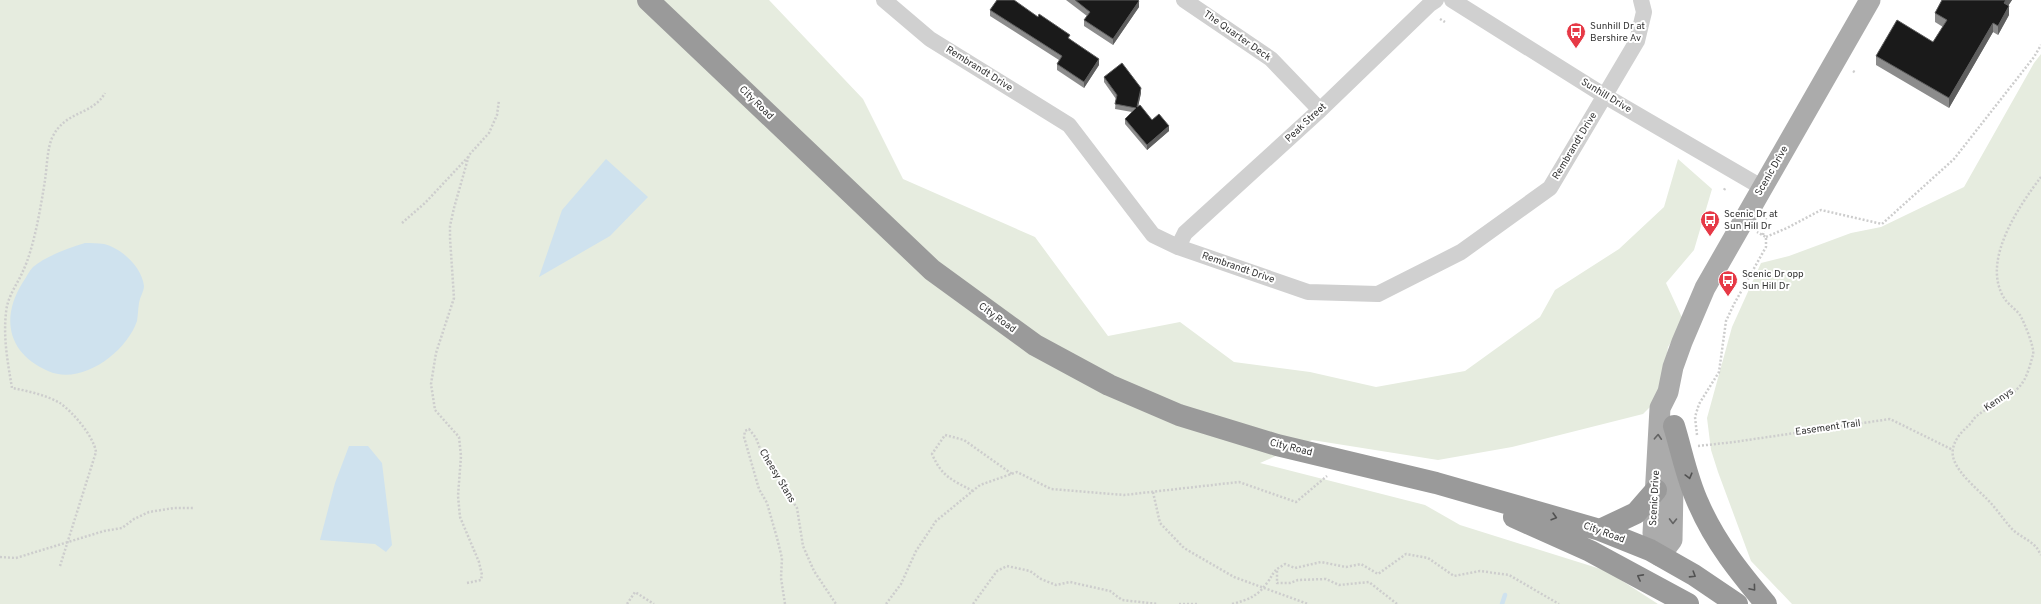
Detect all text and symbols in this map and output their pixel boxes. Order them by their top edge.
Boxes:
street label: The Quarter Deck [1201,8,1273,64]
place label: Sunhill Dr at Bershire Av [1590,20,1645,45]
bus stop icon: Sunhill Dr at Bershire Av [1565,21,1587,49]
street label: Rembrandt Drive [943,43,1015,95]
street label: Sunhill Drive [1578,76,1634,116]
street label: City Road [736,83,776,123]
street label: Peak Street [1283,100,1330,146]
street label: Rembrandt Drive [1550,110,1600,182]
street label: Scenic Drive [1752,144,1792,198]
place label: Scenic Dr at Sun Hill Dr [1724,208,1778,233]
bus stop icon: Scenic Dr at Sun Hill Dr [1699,209,1721,237]
street label: Rembrandt Drive [1200,249,1276,287]
place label: Scenic Dr opp Sun Hill Dr [1742,268,1804,293]
bus stop icon: Scenic Dr opp Sun Hill Dr [1717,269,1739,297]
street label: City Road [976,300,1018,336]
street label: Kennys [1982,385,2017,415]
street label: Easement Trail [1795,417,1861,439]
one-way arrow [1654,434,1663,440]
street label: City Road [1268,436,1314,460]
street label: Cheesy Stans [756,447,798,506]
street label: Scenic Drive [1647,470,1663,526]
one-way arrow [1684,472,1693,479]
one-way arrow [1551,512,1558,521]
one-way arrow [1669,518,1677,524]
street label: City Road [1581,519,1627,547]
one-way arrow [1689,570,1696,577]
one-way arrow [1637,575,1644,582]
one-way arrow [1748,584,1755,591]

